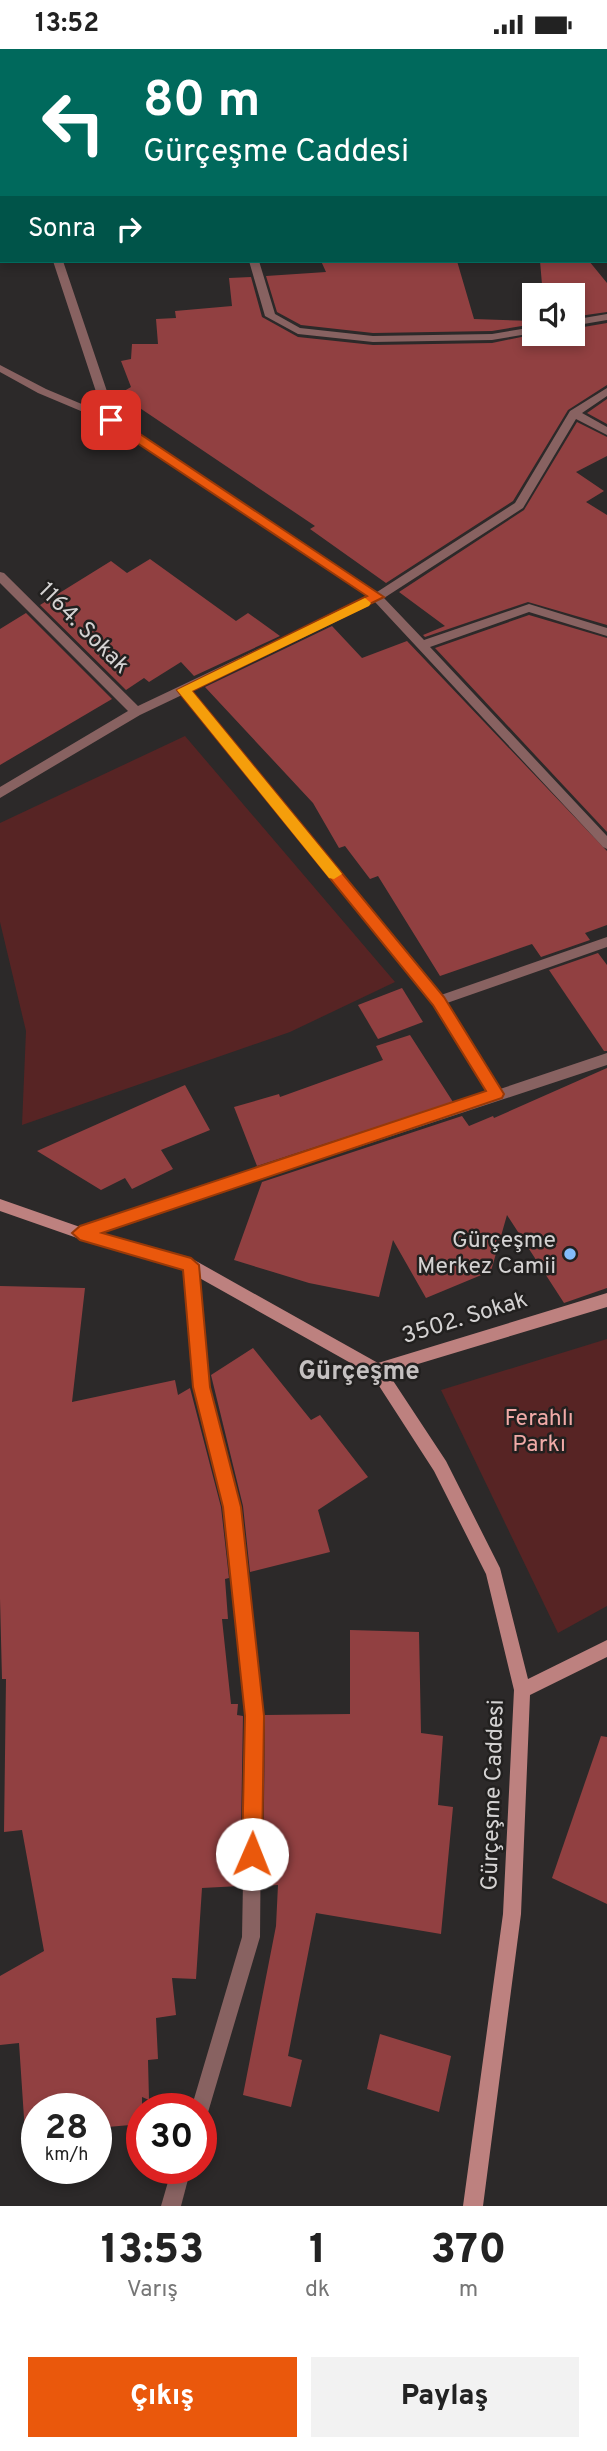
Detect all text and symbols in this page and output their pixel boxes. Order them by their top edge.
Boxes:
text: 13:52 [35,8,99,41]
text: 80 m [143,72,260,134]
icon: left [28,77,119,168]
text: Gürçeşme Caddesi [143,133,409,173]
icon: right [110,210,148,248]
text: Sonra [28,213,96,246]
map controls [522,283,585,346]
button: sound [522,283,585,346]
pin [81,390,141,450]
icon: arrive [92,401,130,439]
street label: 1164. Sokak [31,577,135,681]
place label: Gürçeşme Merkez Camii [417,1227,556,1282]
marker: Gürçeşme Merkez Camii [562,1246,578,1262]
street label: 3502. Sokak [399,1286,531,1352]
district label: Gürçeşme [298,1356,420,1389]
park label: Ferahlı Parkı [504,1405,574,1460]
street label: Gürçeşme Caddesi [476,1699,512,1891]
position arrow [215,1817,289,1891]
speed limit sign: 30 [126,2093,217,2184]
text: 28 [45,2107,88,2151]
text: km/h [45,2144,88,2167]
text: 13:53 [101,2225,204,2278]
text: 1 [309,2225,326,2278]
text: 370 [431,2225,506,2278]
text: Varış [127,2276,178,2305]
text: dk [305,2276,330,2305]
text: m [459,2276,478,2305]
button: Çıkış [28,2357,297,2437]
button: Paylaş [311,2357,579,2437]

